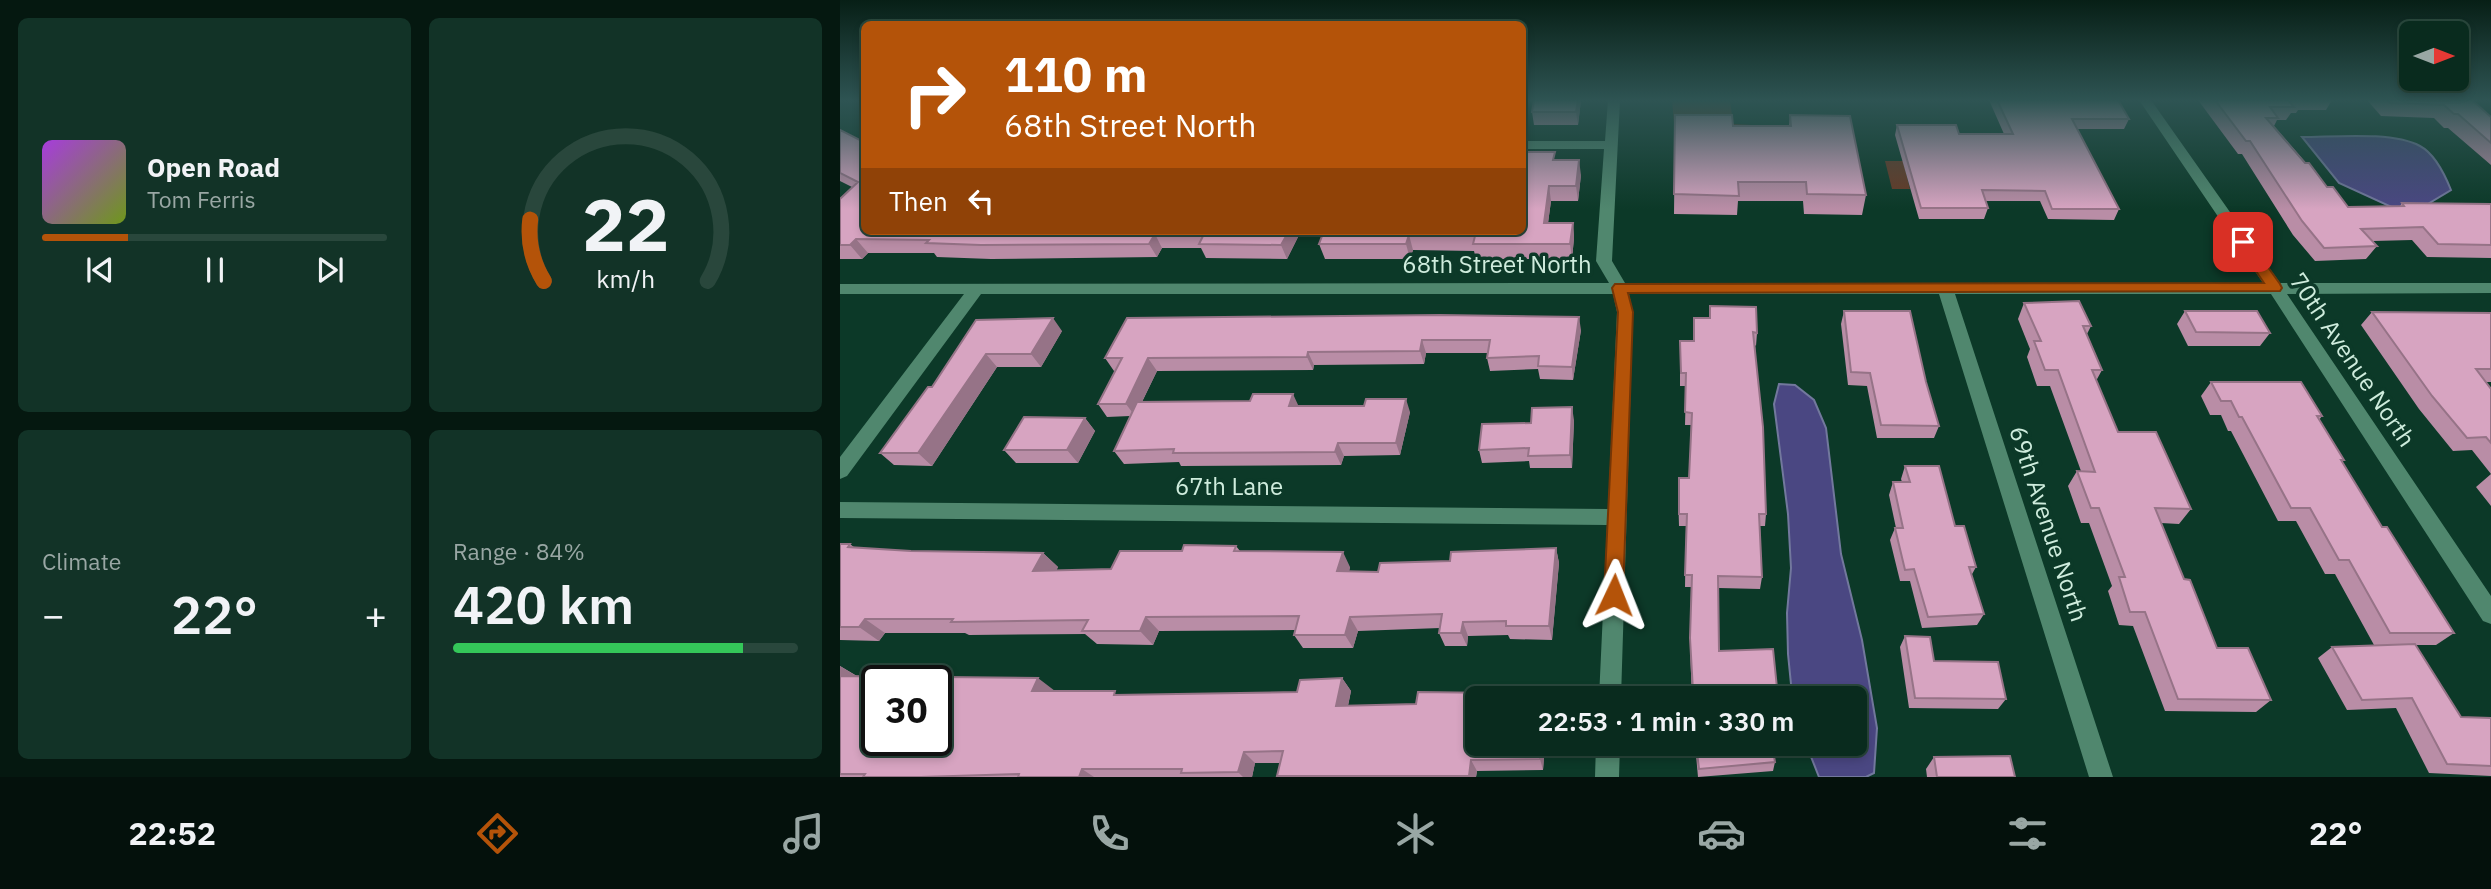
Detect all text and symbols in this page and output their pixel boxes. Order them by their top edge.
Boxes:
north arrow [2399,21,2469,91]
map controls [2399,21,2469,91]
text: 110 m [1004,42,1148,105]
icon: right [889,49,980,140]
text: 68th Street North [1004,104,1257,146]
text: Open Road [147,150,280,184]
text: 22 [582,176,669,271]
icon: left [962,182,1000,220]
text: Tom Ferris [147,184,256,214]
text: Then [889,184,948,218]
pin [2213,212,2273,272]
icon: arrive [2224,223,2262,261]
street label: 68th Street North [1402,248,1592,280]
icon: previous [81,251,119,289]
icon: pause [196,251,234,289]
icon: next [311,251,349,289]
text: km/h [596,262,655,295]
street label: 70th Avenue North [2283,266,2423,453]
street label: 69th Avenue North [2002,422,2096,625]
street label: 67th Lane [1175,470,1283,502]
text: Range · 84% [453,536,585,566]
text: Climate [42,546,121,576]
position arrow [1577,558,1651,632]
text: 420 km [453,571,634,638]
text: 22° [171,581,258,648]
text: − [42,590,65,639]
text: + [364,590,387,639]
speed limit sign: 30 [861,665,952,756]
text: 22:53 · 1 min · 330 m [1538,704,1794,738]
icon: directions [473,809,522,858]
icon: music [779,809,828,858]
icon: phone [1085,809,1134,858]
icon: climate [1391,809,1440,858]
icon: car [1697,809,1746,858]
icon: filters [2003,809,2052,858]
text: 22:52 [129,812,216,854]
text: 22° [2309,812,2362,854]

